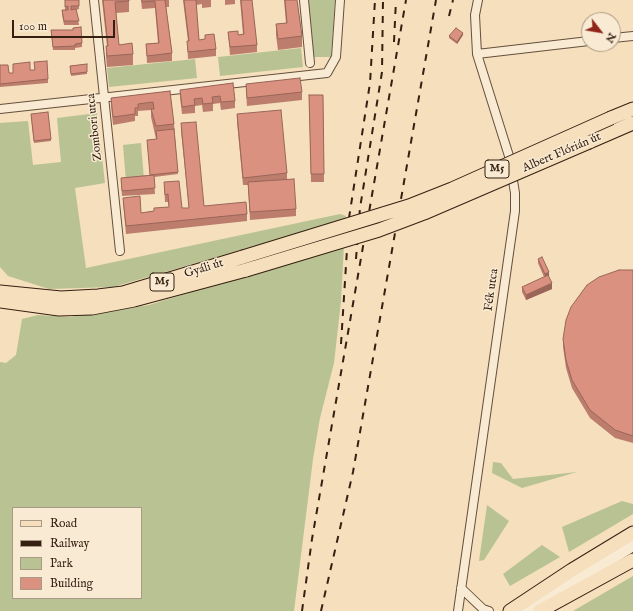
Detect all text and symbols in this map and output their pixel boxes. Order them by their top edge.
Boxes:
scale bar [14,12,117,38]
north arrow [581,12,621,52]
text: 100 m [19,19,47,34]
text: N [602,30,619,45]
street label: Zombori utca [84,92,106,162]
street label: Albert Flórián út [521,130,603,176]
road number: M5 [485,160,509,178]
street label: Gyáli út [183,256,225,282]
street label: Fék utca [482,268,502,312]
road number: M5 [150,273,174,291]
legend [12,507,142,599]
text: Road [50,516,77,531]
text: Railway [50,536,89,551]
text: Park [50,556,73,571]
text: Building [50,576,93,591]

